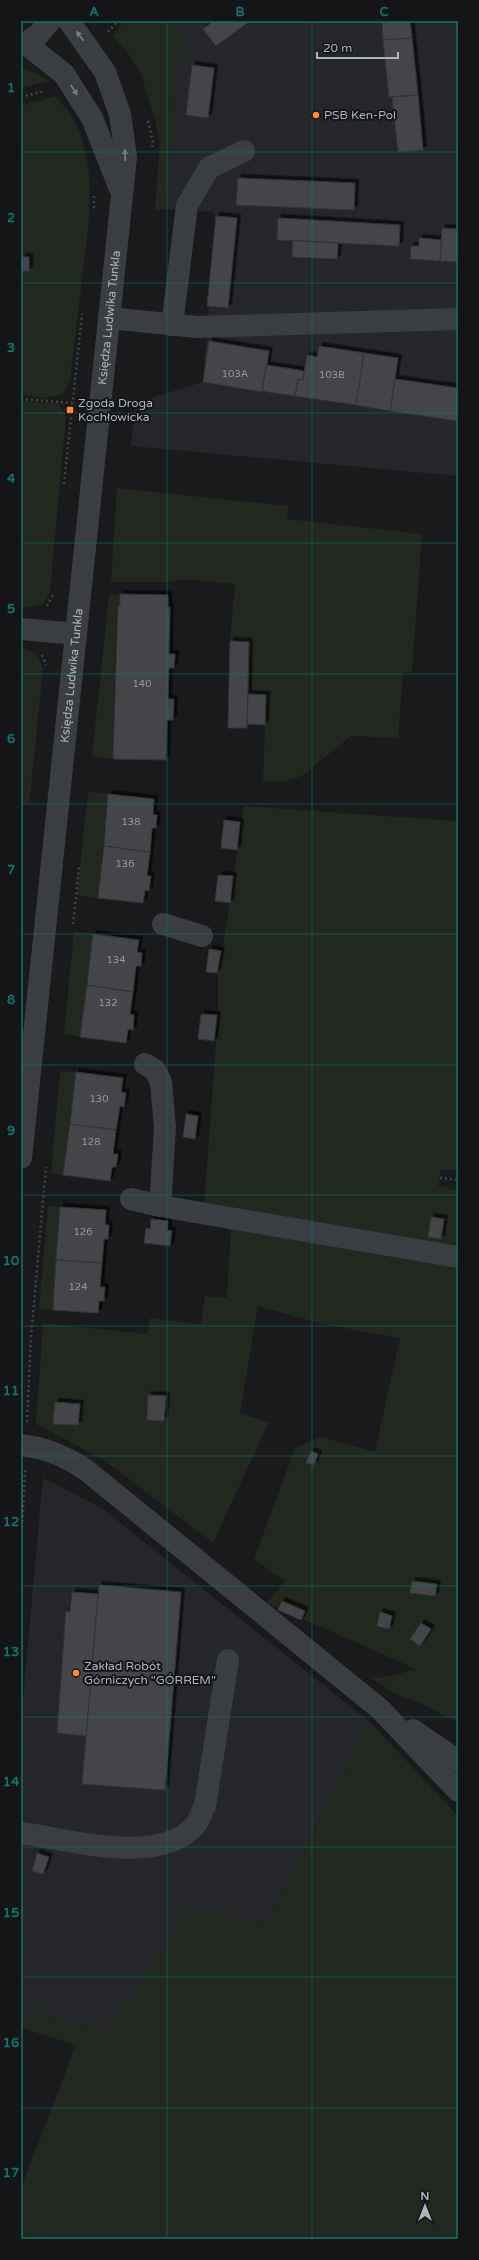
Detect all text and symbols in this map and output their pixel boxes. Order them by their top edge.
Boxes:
text: A [89,4,99,20]
text: B [235,4,245,20]
text: C [379,4,389,20]
one-way arrow [76,30,84,41]
scale bar [317,34,398,60]
text: 20 m [323,41,352,55]
text: 1 [7,80,15,96]
one-way arrow [70,85,78,95]
place label: PSB Ken-Pol [324,108,396,122]
marker: PSB Ken-Pol [311,110,321,120]
one-way arrow [121,149,128,161]
text: 2 [7,210,15,226]
street label: Księdza Ludwika Tunkla [95,250,123,386]
text: 3 [7,340,15,356]
house number: 103A [222,368,248,380]
house number: 103B [319,369,345,381]
place label: Zgoda Droga Kochłowicka [78,396,153,424]
marker: Zgoda Droga Kochłowicka [65,405,75,415]
text: 4 [7,471,16,487]
text: 5 [7,601,15,617]
street label: Księdza Ludwika Tunkla [58,608,86,744]
house number: 140 [133,678,151,690]
text: 6 [7,731,15,747]
house number: 138 [122,816,140,828]
house number: 136 [116,858,134,870]
text: 7 [7,862,15,878]
house number: 134 [107,954,125,966]
text: 8 [7,992,15,1008]
house number: 132 [99,997,117,1009]
house number: 130 [90,1093,108,1105]
text: 9 [7,1123,15,1139]
house number: 128 [82,1136,100,1148]
house number: 126 [74,1226,92,1238]
text: 10 [3,1253,19,1269]
house number: 124 [69,1281,87,1293]
text: 11 [3,1383,19,1399]
text: 12 [3,1514,19,1530]
text: 13 [3,1644,19,1660]
place label: Zakład Robót Górniczych "GÓRREM" [84,1659,216,1687]
marker: Zakład Robót Górniczych "GÓRREM" [71,1668,81,1678]
text: 14 [3,1774,20,1790]
text: 15 [3,1905,19,1921]
text: 16 [3,2035,19,2051]
text: 17 [3,2165,19,2181]
north arrow [405,2186,445,2226]
text: N [421,2190,429,2203]

